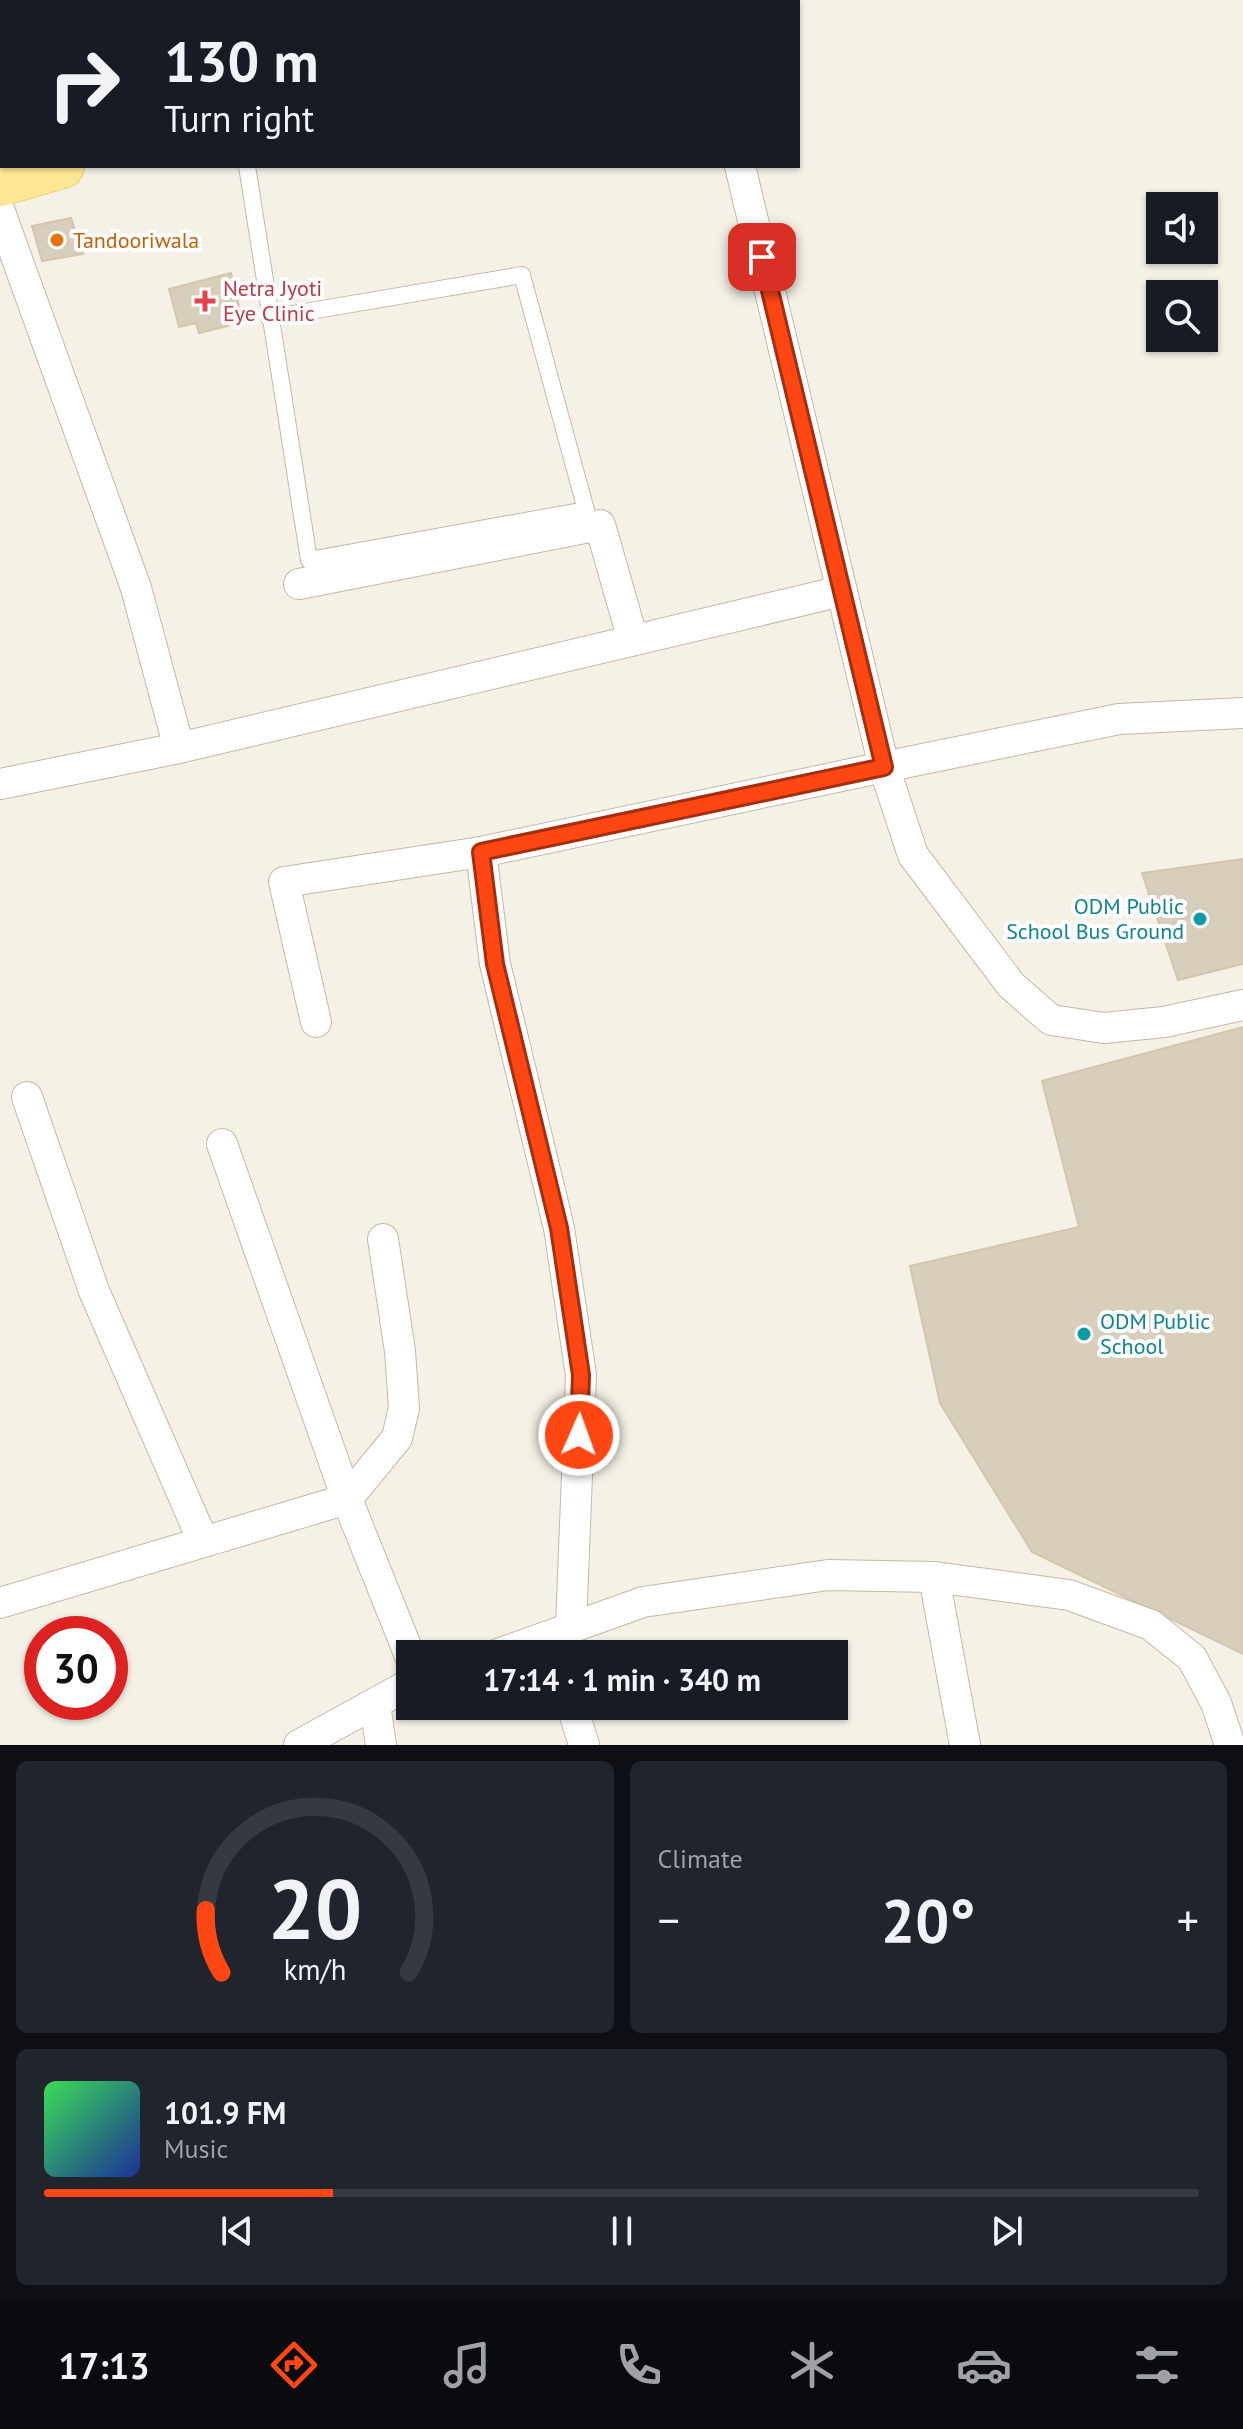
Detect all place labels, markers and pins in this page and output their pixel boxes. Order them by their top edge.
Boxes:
pin [728,223,796,291]
place label: Tandooriwala [73,226,199,254]
marker: Tandooriwala [48,231,66,249]
place label: Netra Jyoti Eye Clinic [223,274,322,327]
marker: Netra Jyoti Eye Clinic [194,290,216,312]
place label: ODM Public School Bus Ground [1006,892,1184,945]
marker: ODM Public School Bus Ground [1191,910,1209,928]
place label: ODM Public School [1100,1307,1210,1360]
marker: ODM Public School [1075,1325,1093,1343]

